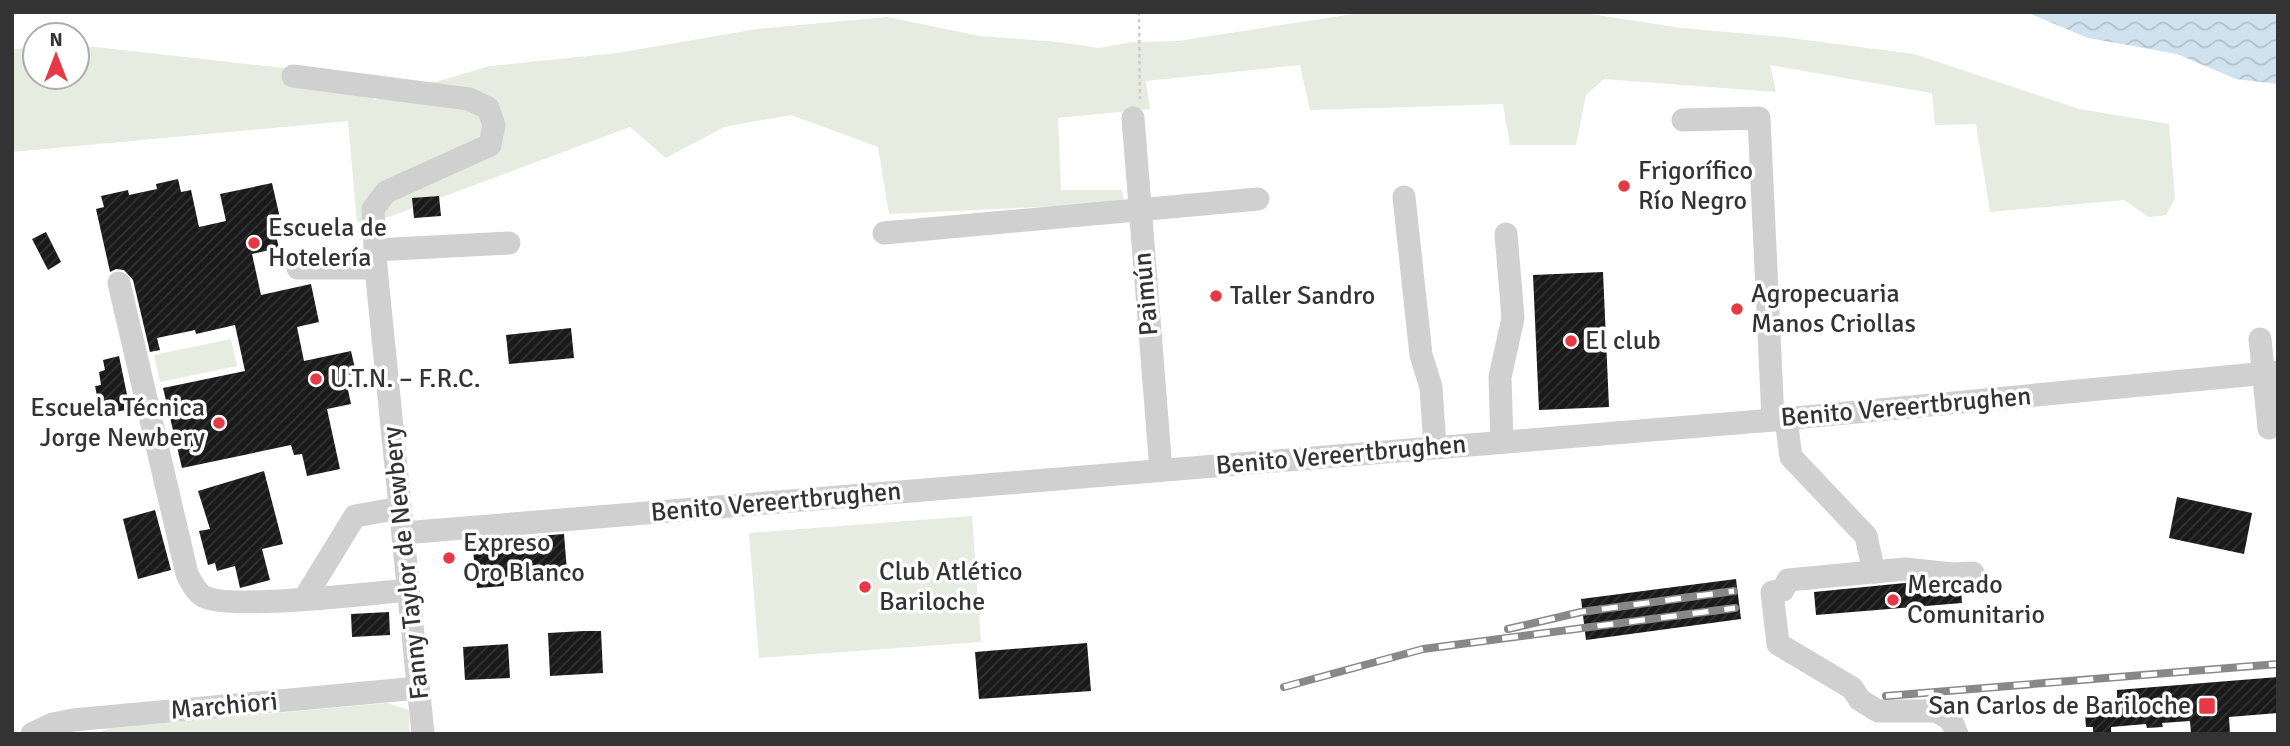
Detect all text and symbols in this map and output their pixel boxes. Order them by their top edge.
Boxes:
north arrow [21,21,91,91]
text: N [49,28,63,52]
place label: Frigorífico Río Negro [1638,155,1753,217]
marker: Frigorífico Río Negro [1616,178,1632,194]
place label: Escuela de Hotelería [268,212,387,274]
marker: Escuela de Hotelería [246,235,262,251]
street label: Paimún [1126,251,1166,337]
place label: Agropecuaria Manos Criollas [1751,278,1916,340]
place label: Taller Sandro [1230,280,1375,312]
marker: Taller Sandro [1208,288,1224,304]
marker: Agropecuaria Manos Criollas [1729,301,1745,317]
place label: El club [1585,325,1661,357]
marker: El club [1563,333,1579,349]
place label: U.T.N. – F.R.C. [330,363,481,395]
marker: U.T.N. – F.R.C. [308,371,324,387]
street label: Benito Vereertbrughen [1779,380,2033,434]
place label: Escuela Técnica Jorge Newbery [30,392,205,454]
marker: Escuela Técnica Jorge Newbery [211,415,227,431]
street label: Fanny Taylor de Newbery [376,425,436,701]
street label: Benito Vereertbrughen [1214,428,1468,482]
street label: Benito Vereertbrughen [649,475,903,529]
place label: Expreso Oro Blanco [463,527,585,589]
marker: Expreso Oro Blanco [441,550,457,566]
place label: Club Atlético Bariloche [879,556,1023,618]
place label: Mercado Comunitario [1907,569,2045,631]
marker: Club Atlético Bariloche [857,579,873,595]
marker: Mercado Comunitario [1885,592,1901,608]
street label: Marchiori [169,685,279,727]
place label: San Carlos de Bariloche [1928,690,2191,722]
marker: San Carlos de Bariloche [2197,696,2217,716]

